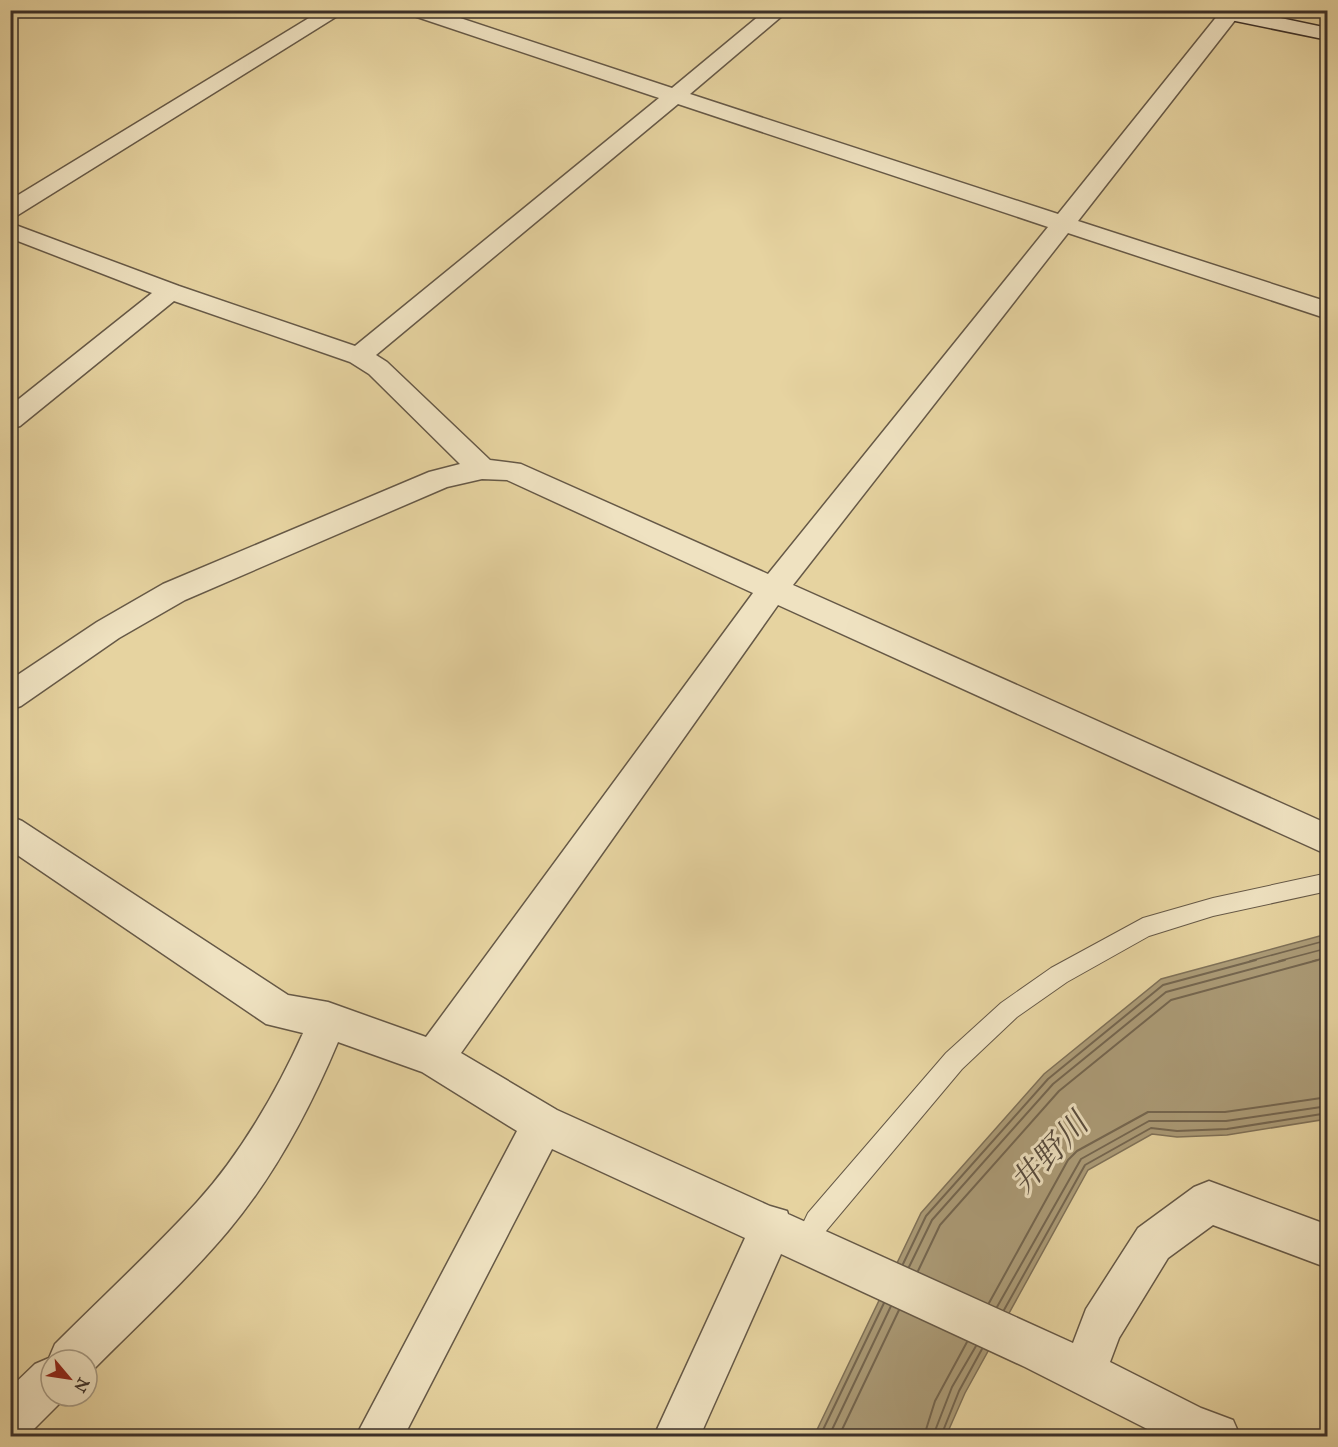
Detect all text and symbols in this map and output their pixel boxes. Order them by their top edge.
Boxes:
water label: 井野川 [1002,1103,1098,1202]
north arrow [39,1348,99,1408]
text: N [70,1374,93,1396]

